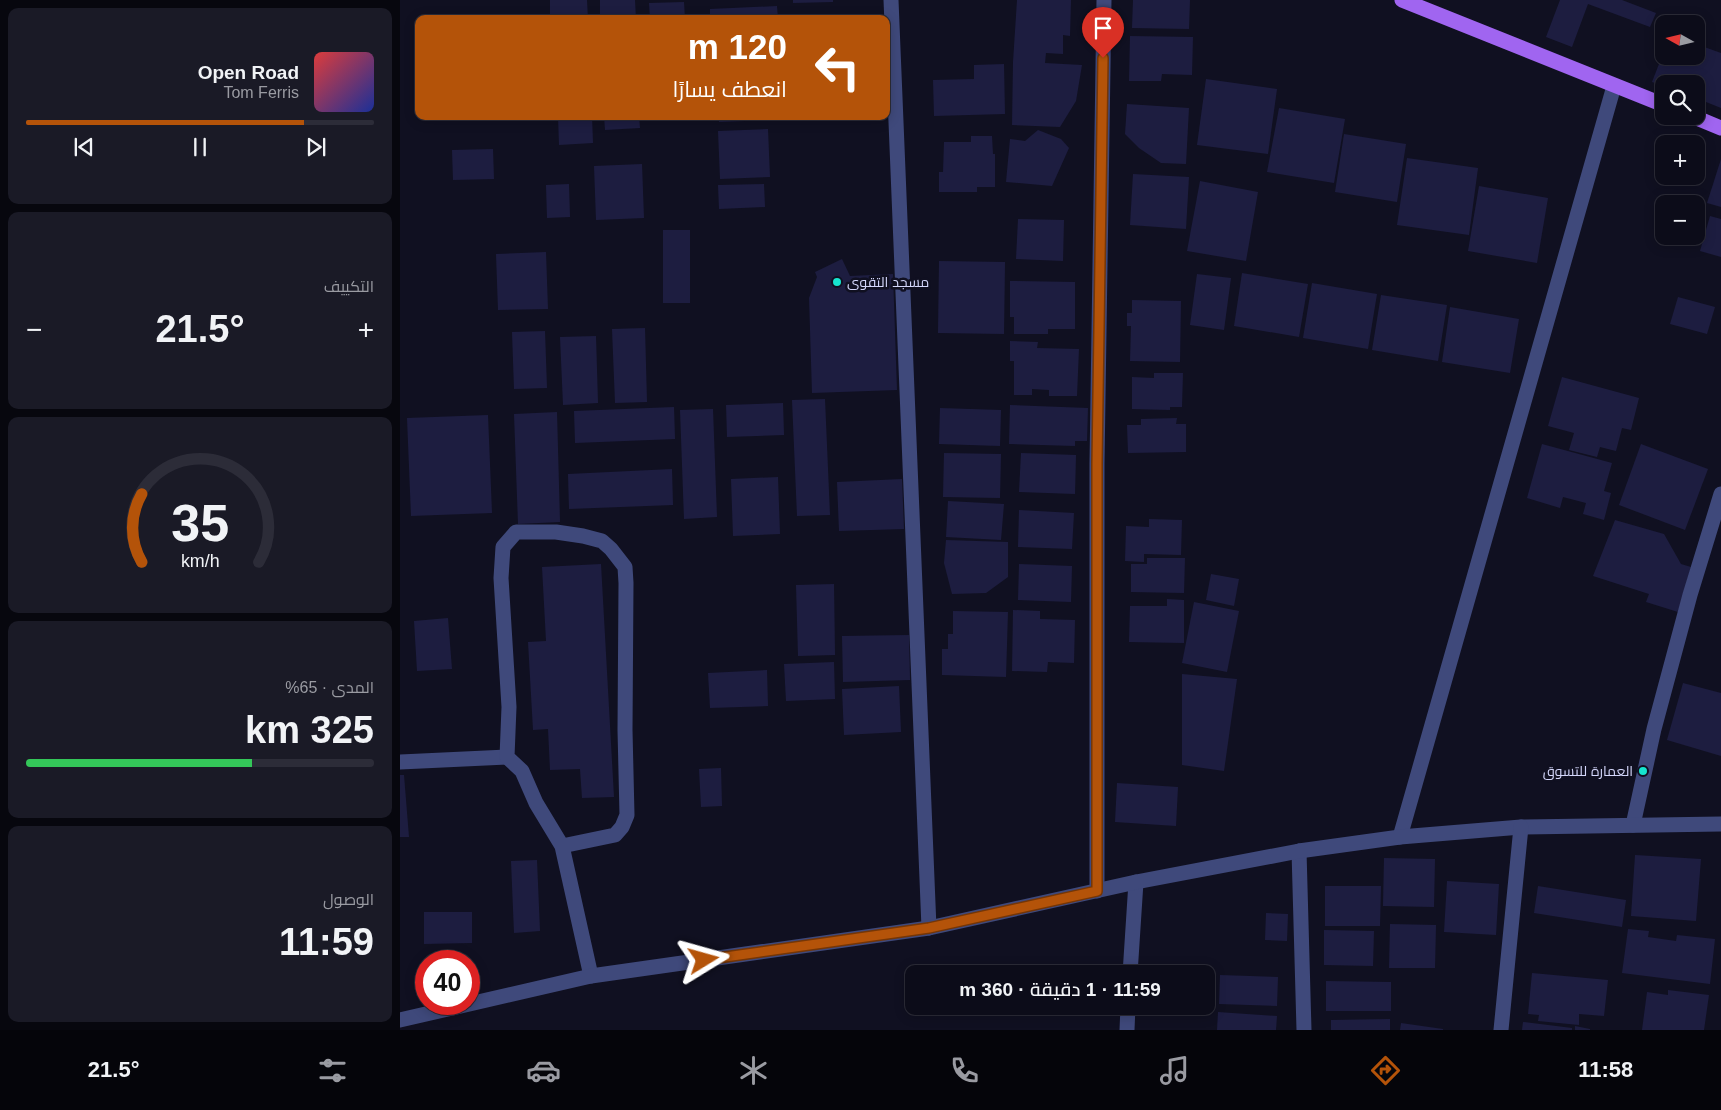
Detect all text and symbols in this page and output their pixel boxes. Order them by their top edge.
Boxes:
pin [1082,7,1124,58]
icon: arrive [1089,14,1117,42]
north arrow [1655,15,1705,65]
map controls [1655,15,1705,245]
text: 120 m [688,27,787,66]
icon: left [805,35,870,100]
text: Open Road [198,62,299,83]
button: search [1655,75,1705,125]
text: انعطف يسارًا [672,77,787,102]
text: Tom Ferris [223,84,299,101]
icon: previous [70,133,98,161]
icon: pause [186,133,214,161]
icon: next [302,133,330,161]
button: + [1655,135,1705,185]
button: − [1655,195,1705,245]
place label: مسجد التقوى [847,274,929,290]
marker: مسجد التقوى [831,276,843,288]
text: التكييف [324,278,374,295]
text: 21.5° [155,308,245,350]
text: − [26,314,42,345]
text: + [358,314,374,345]
text: 35 [171,494,229,552]
text: km/h [181,551,219,571]
text: المدى · 65% [285,679,374,696]
text: 325 km [245,709,374,751]
place label: العمارة للتسوق [1543,763,1633,780]
marker: العمارة للتسوق [1637,765,1649,777]
text: الوصول [323,891,374,908]
text: 11:59 [279,921,374,963]
position arrow [677,933,729,985]
speed limit sign: 40 [415,950,480,1015]
text: 11:59 · 1 دقيقة · 360 m [959,979,1161,1000]
icon: filters [315,1053,350,1088]
icon: car [526,1053,561,1088]
icon: climate [736,1053,771,1088]
icon: phone [947,1053,982,1088]
icon: music [1157,1053,1192,1088]
icon: directions [1368,1053,1403,1088]
text: 21.5° [88,1057,139,1082]
text: 11:58 [1578,1057,1633,1082]

